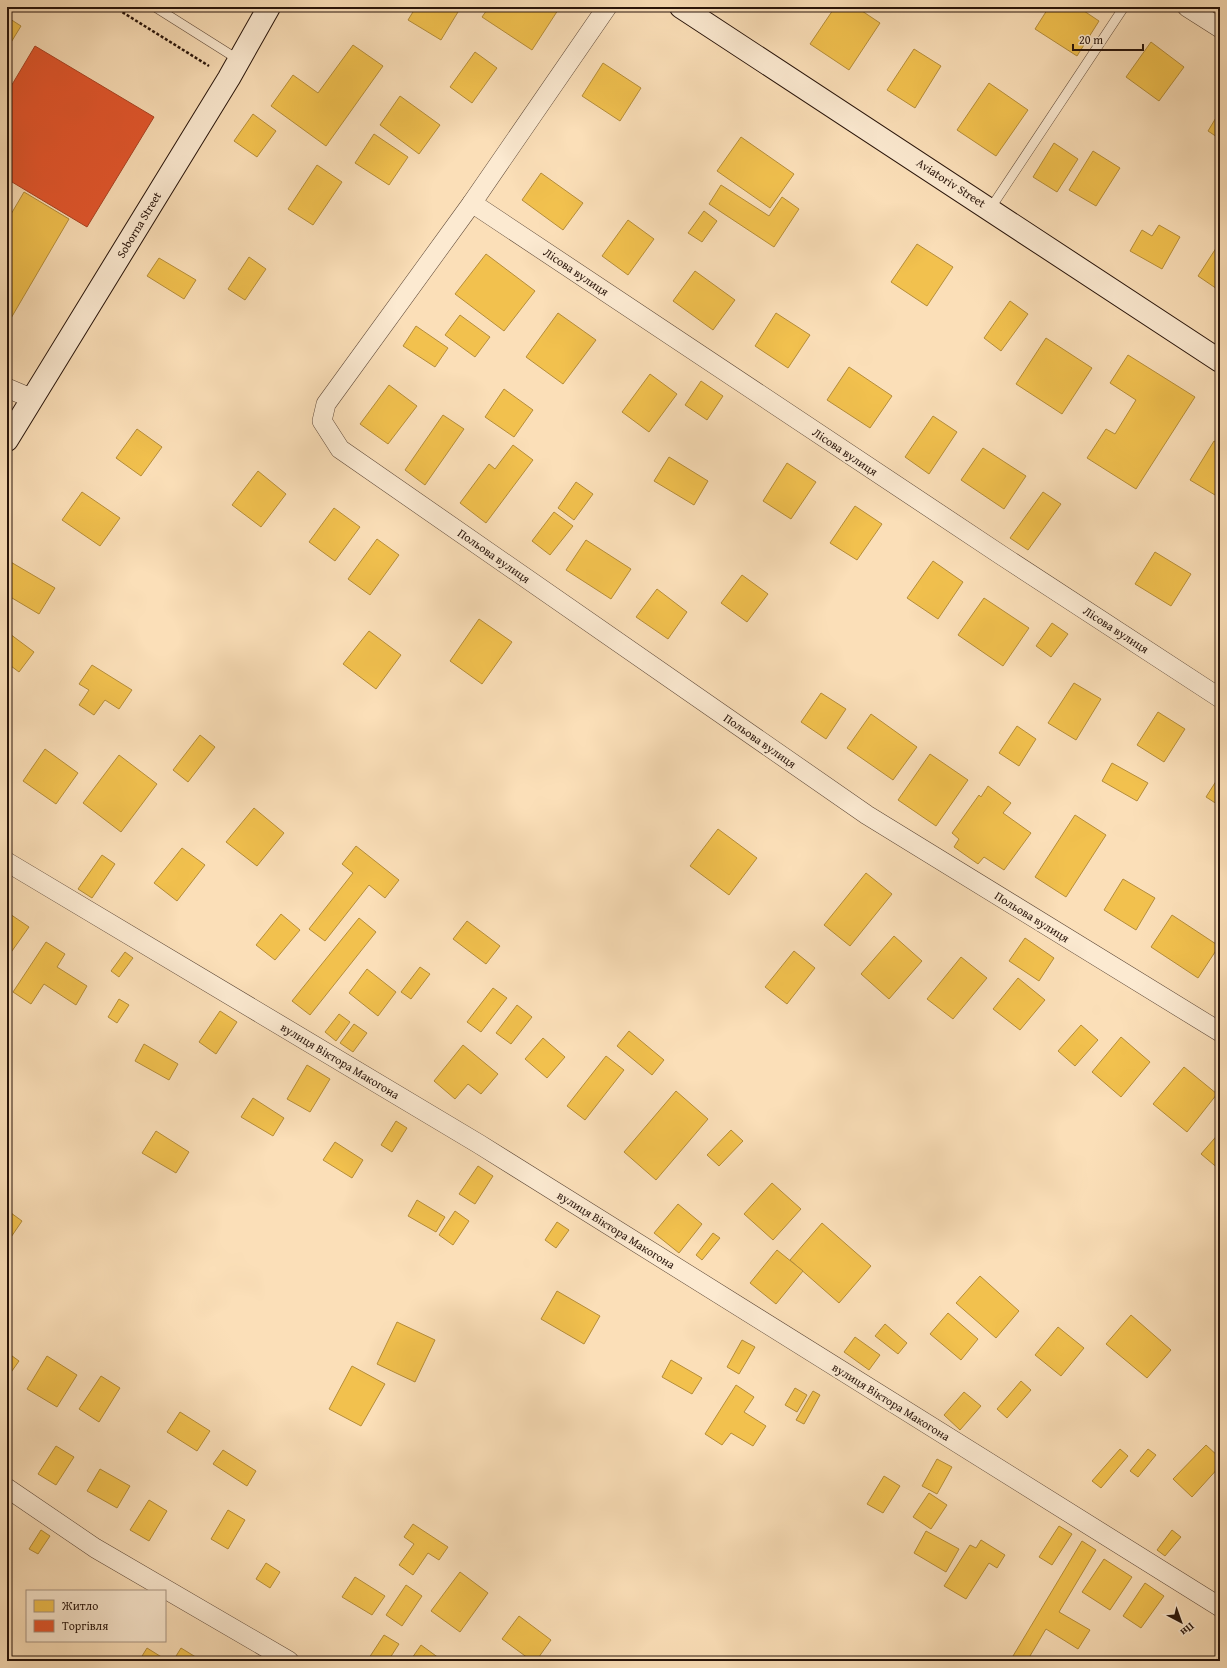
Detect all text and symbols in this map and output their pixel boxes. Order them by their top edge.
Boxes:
scale bar [1073,26,1143,52]
text: 20 m [1079,31,1103,48]
street label: Aviatoriv Street [913,154,990,212]
street label: Soborna Street [112,188,165,261]
street label: Лісова вулиця [540,243,612,300]
street label: Лісова вулиця [809,423,881,480]
street label: Польова вулиця [455,524,534,587]
street label: Лісова вулиця [1080,602,1152,657]
street label: Польова вулиця [721,709,800,772]
street label: Польова вулиця [992,887,1073,946]
street label: вулиця Віктора Макогона [278,1018,403,1103]
street label: вулиця Віктора Макогона [554,1186,679,1273]
street label: вулиця Віктора Макогона [829,1358,954,1445]
legend [26,1590,166,1642]
text: Житло [61,1597,98,1614]
north arrow [1161,1602,1201,1642]
text: Торгівля [62,1617,108,1634]
text: Пн [1177,1619,1198,1640]

